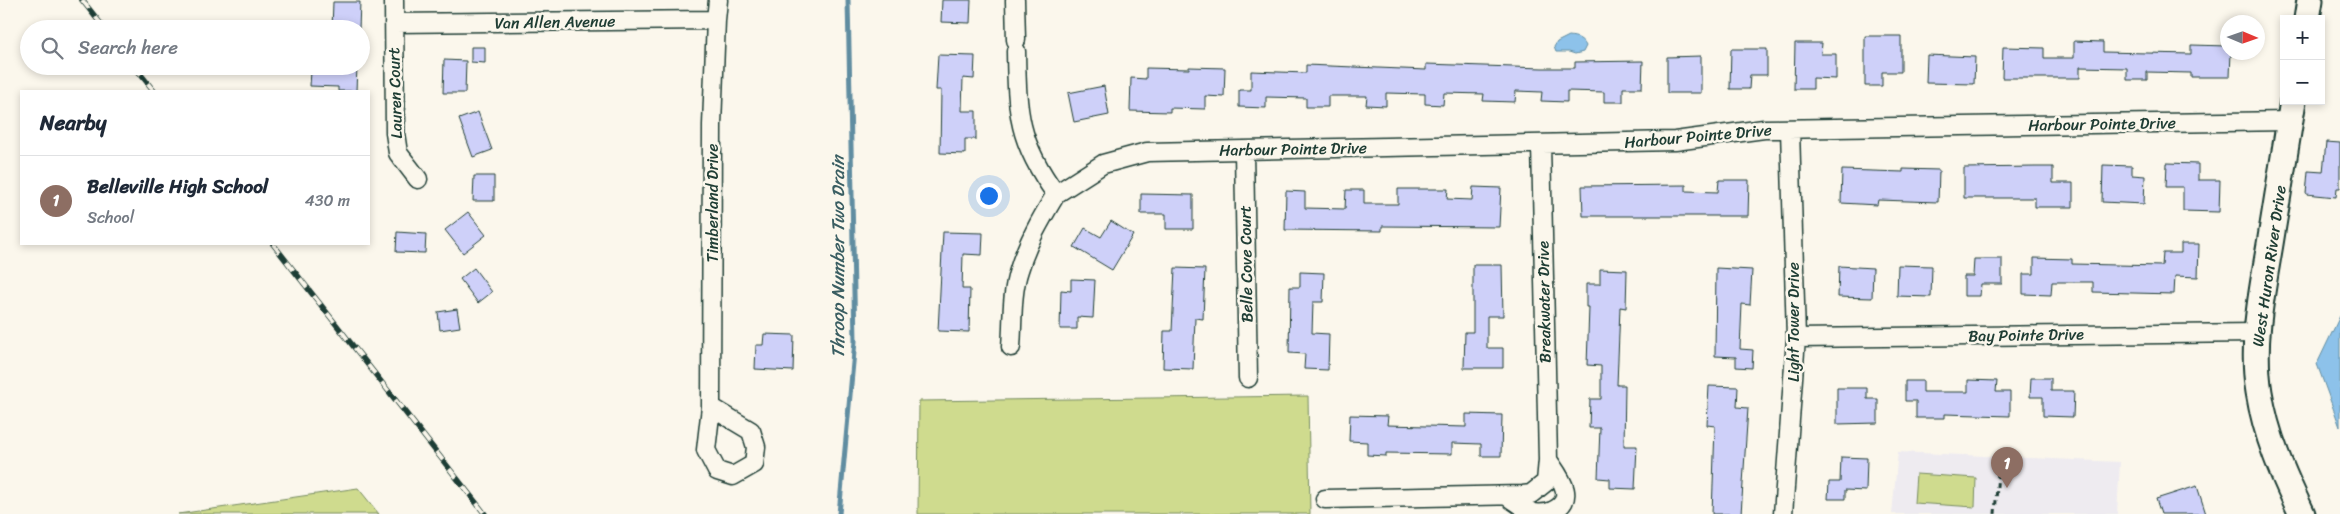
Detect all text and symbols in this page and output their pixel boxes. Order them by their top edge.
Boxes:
street label: Van Allen Avenue [494,6,616,38]
north arrow [2220,15,2265,60]
map controls [2280,15,2325,105]
button: + [2280,15,2325,60]
search box [20,20,370,75]
text: Search here [78,31,178,64]
icon: search [38,34,66,62]
street label: Lauren Court [379,47,411,139]
button: − [2280,60,2325,105]
text: Nearby [40,104,106,142]
street label: Harbour Pointe Drive [2028,108,2176,140]
street label: Harbour Pointe Drive [1623,115,1773,157]
street label: Harbour Pointe Drive [1219,133,1367,165]
street label: Timberland Drive [698,144,727,262]
water label: Throop Number Two Drain [822,153,854,358]
text: Belleville High School [87,170,268,203]
your location [976,183,1002,209]
street label: West Huron River Drive [2243,183,2295,349]
text: 1 [53,186,59,215]
text: 430 m [305,186,350,215]
text: School [87,203,134,232]
street label: Belle Cove Court [1230,205,1262,323]
street label: Breakwater Drive [1528,240,1560,363]
street label: Light Tower Drive [1779,262,1808,382]
street label: Bay Pointe Drive [1968,319,2084,351]
pin: 1 [1991,447,2023,488]

